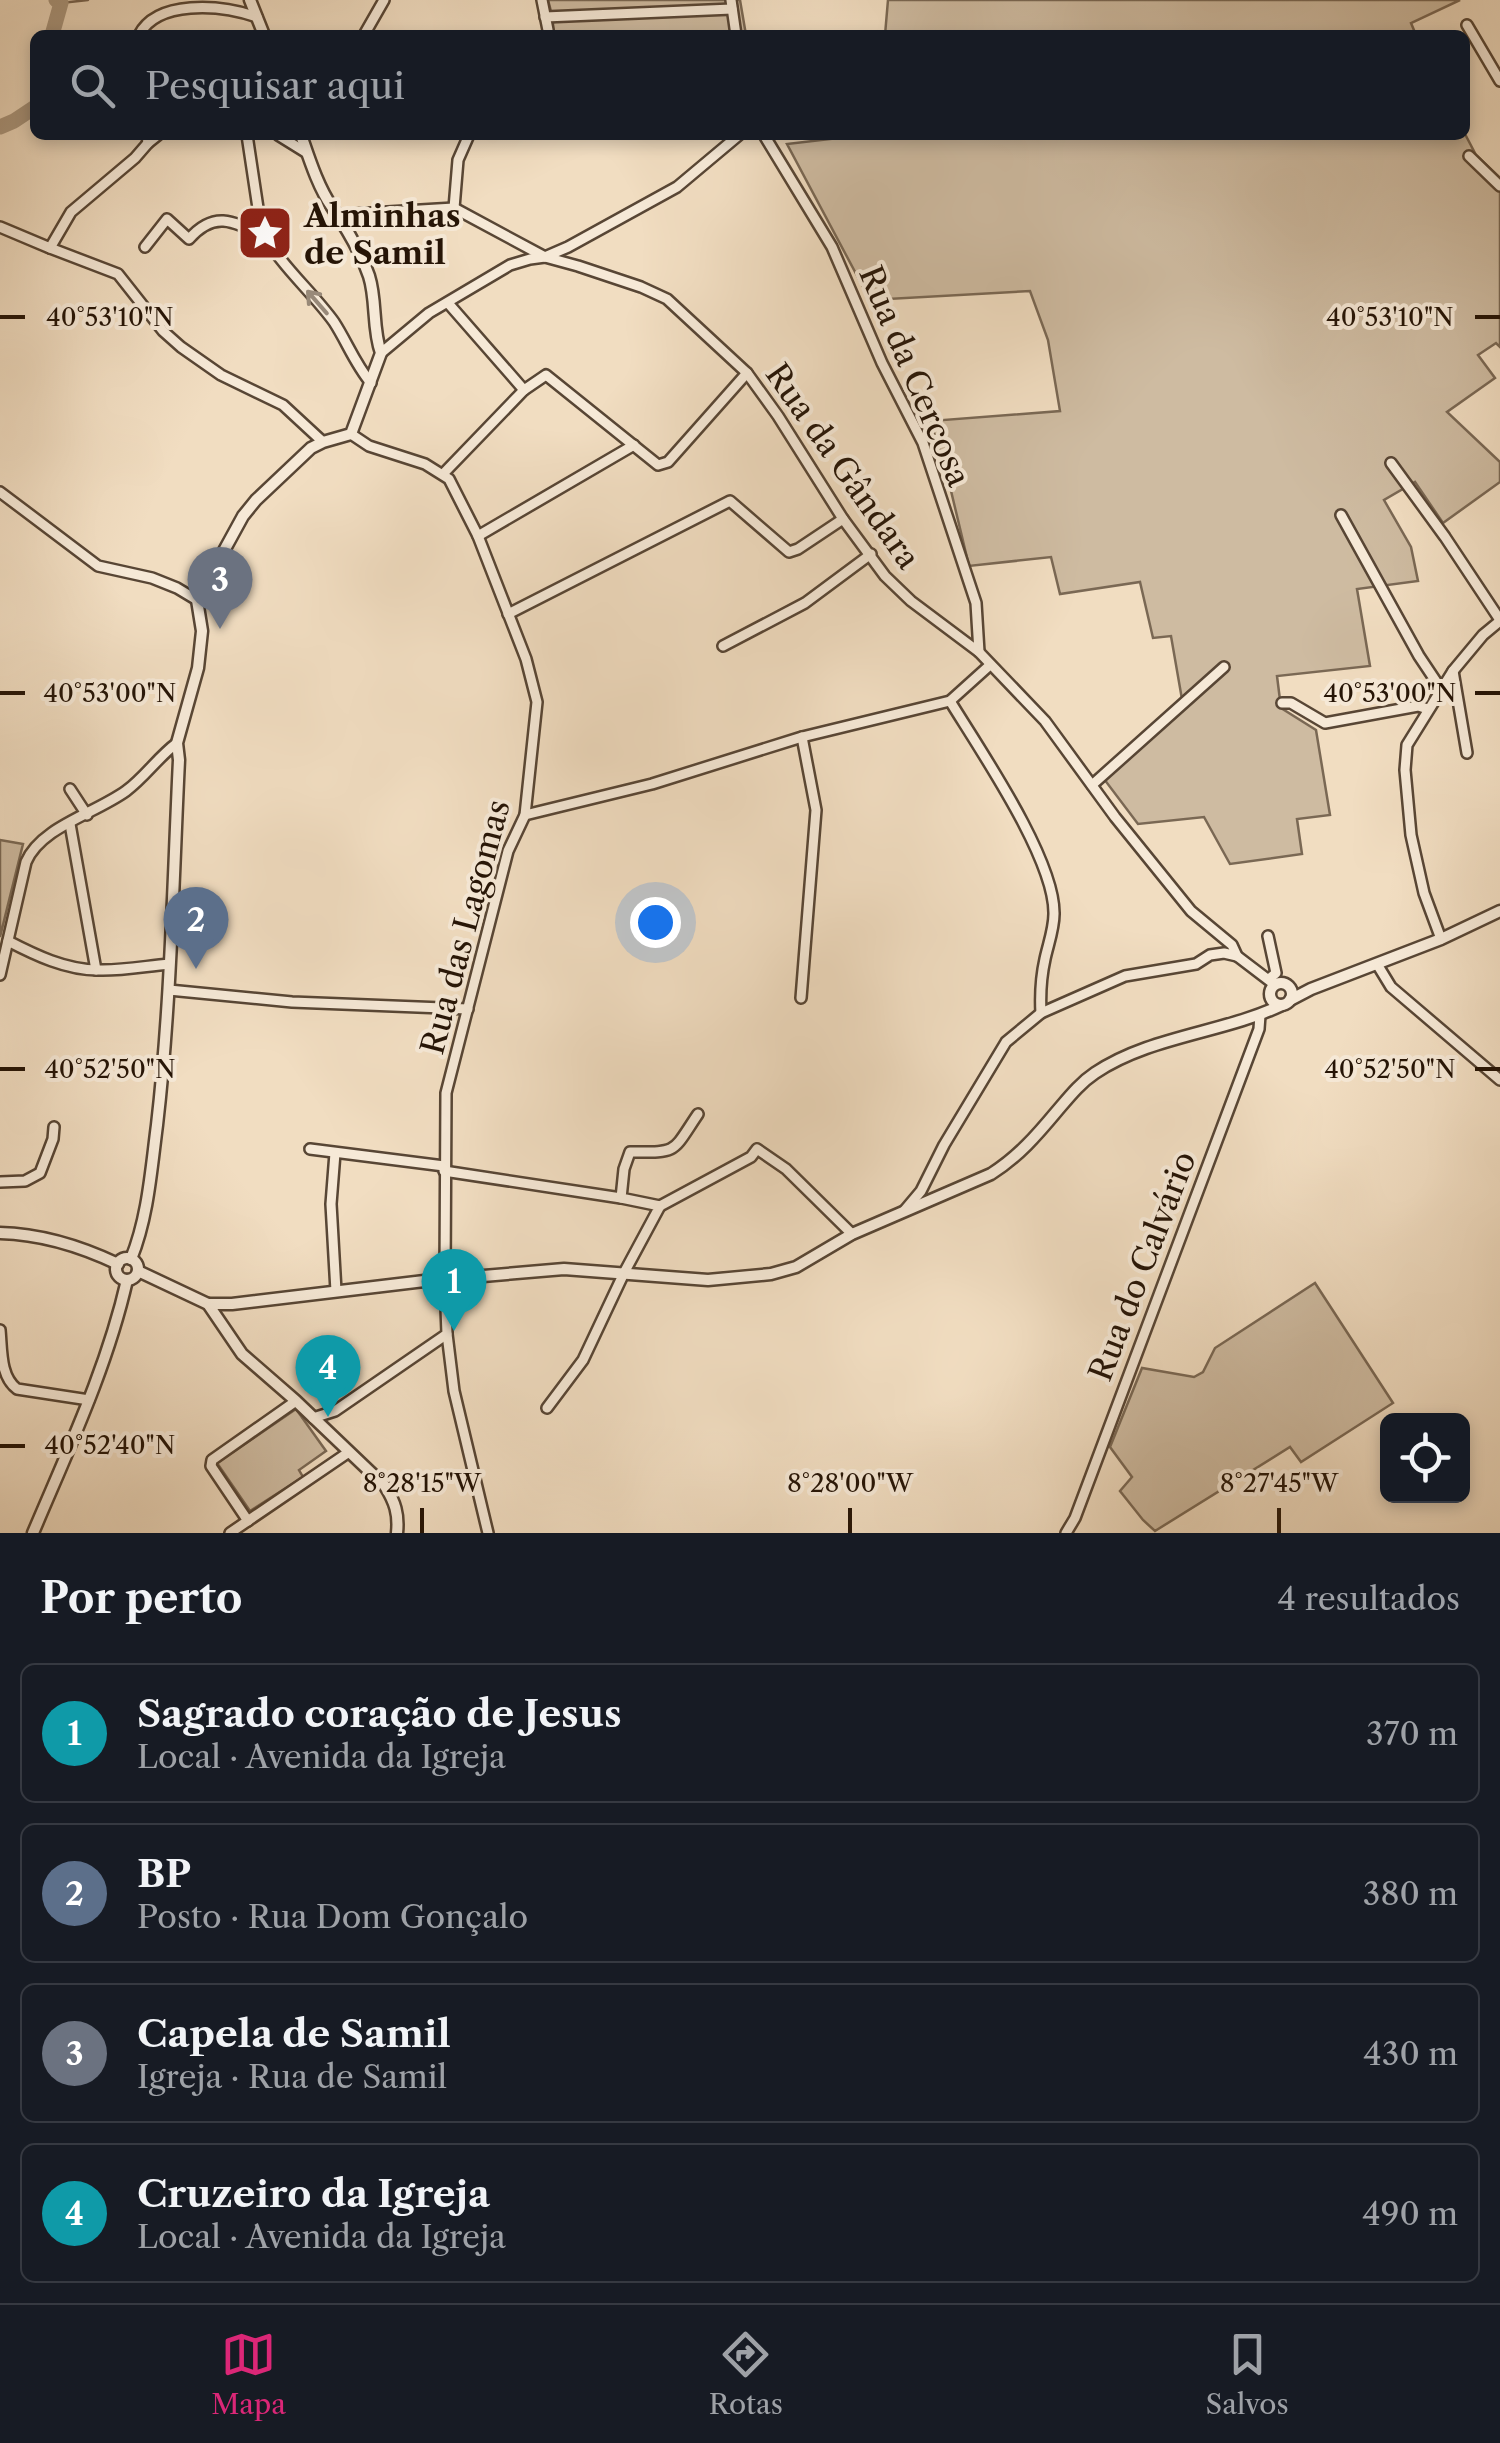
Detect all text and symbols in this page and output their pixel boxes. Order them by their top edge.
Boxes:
search box [30,30,1470,140]
icon: search [65,58,120,113]
text: Pesquisar aqui [145,62,405,109]
place label: Alminhas de Samil [303,196,461,272]
place icon: Alminhas de Samil [235,203,295,263]
street label: Rua da Cercosa [851,260,979,492]
one-way arrow [305,290,328,315]
text: 40°53'10"N [46,302,174,333]
text: 40°53'10"N [1326,302,1454,333]
street label: Rua da Gândara [758,356,928,576]
pin: 3 [188,546,252,629]
text: 40°53'00"N [44,678,176,709]
text: 40°53'00"N [1324,678,1456,709]
street label: Rua das Lagomas [412,796,518,1058]
pin: 2 [164,886,228,969]
your location [630,897,681,948]
text: 40°52'50"N [44,1054,176,1085]
text: 40°52'50"N [1324,1054,1456,1085]
street label: Rua do Calvário [1080,1146,1204,1386]
pin: 1 [422,1248,486,1331]
pin: 4 [296,1334,360,1417]
map controls [1380,1413,1470,1503]
button: locate [1380,1413,1470,1503]
text: 40°52'40"N [45,1430,175,1461]
text: 8°28'15"W [363,1468,482,1499]
text: 8°28'00"W [787,1468,914,1499]
text: 8°27'45"W [1220,1468,1339,1499]
text: Por perto [40,1572,243,1624]
text: 4 resultados [1278,1579,1460,1618]
text: Sagrado coração de Jesus [137,1690,622,1737]
text: 1 [67,1714,82,1753]
text: 370 m [1366,1714,1458,1753]
text: Local · Avenida da Igreja [137,1737,506,1776]
text: BP [137,1850,191,1897]
text: 2 [65,1874,84,1913]
text: 380 m [1363,1874,1458,1913]
text: Posto · Rua Dom Gonçalo [137,1897,528,1936]
text: Capela de Samil [137,2010,451,2057]
text: 3 [65,2034,84,2073]
text: 430 m [1363,2034,1458,2073]
text: Igreja · Rua de Samil [137,2057,447,2096]
text: Cruzeiro da Igreja [137,2170,490,2217]
text: 4 [65,2194,84,2233]
text: 490 m [1362,2194,1458,2233]
text: Local · Avenida da Igreja [137,2217,506,2256]
tab: Mapa [211,2327,286,2421]
tab: Rotas [709,2327,783,2421]
tab: Salvos [1206,2327,1289,2421]

